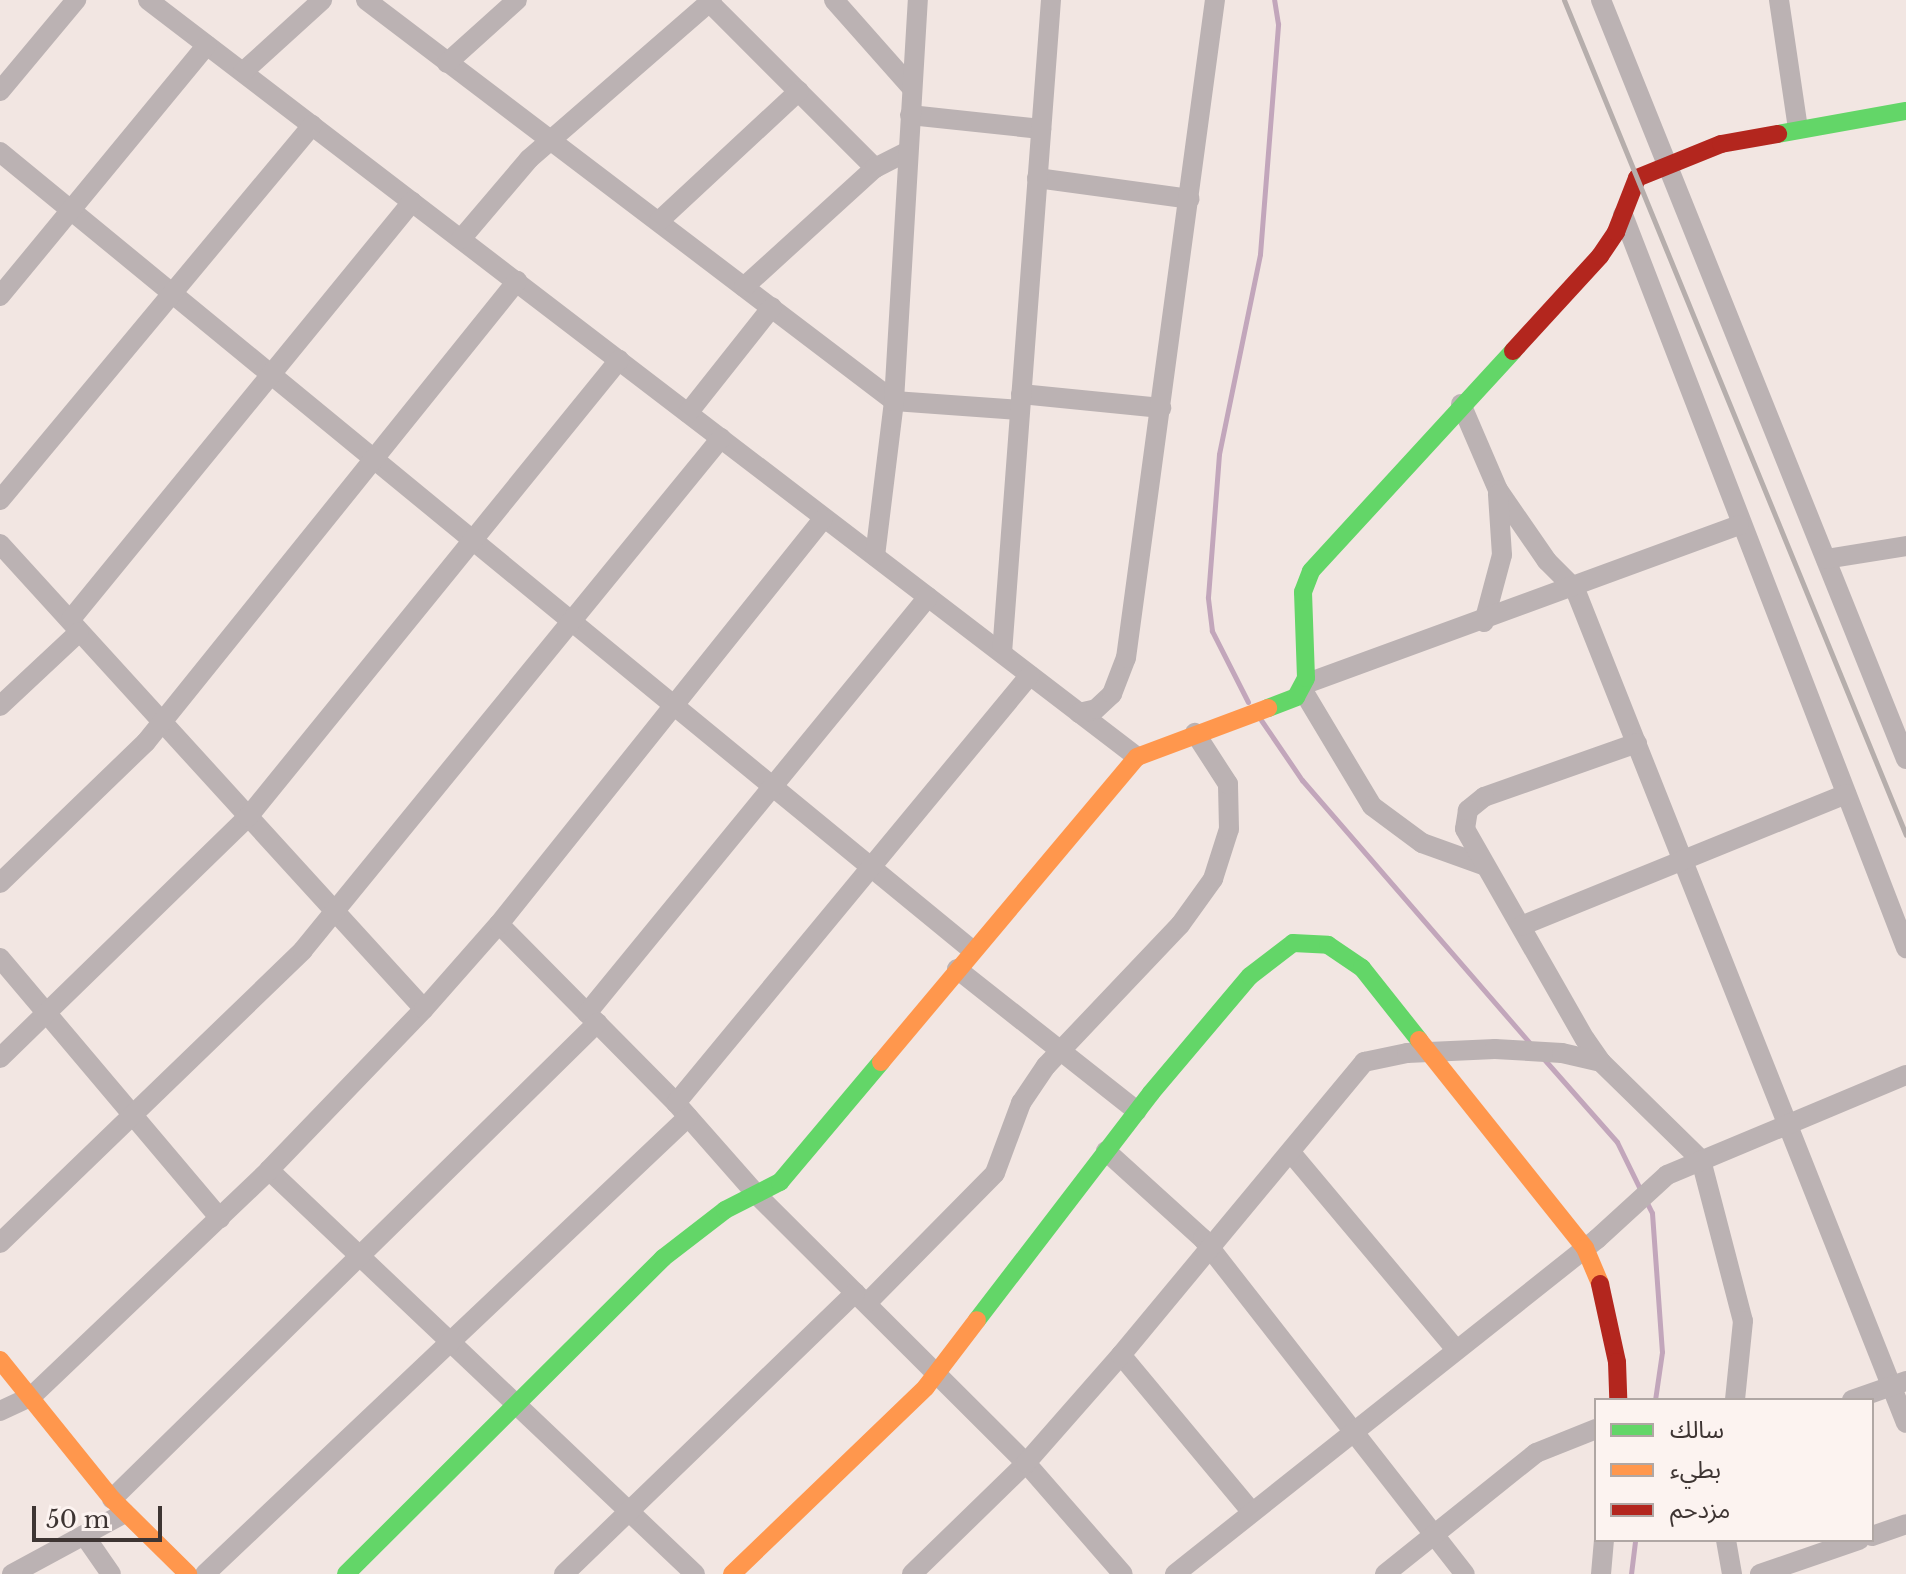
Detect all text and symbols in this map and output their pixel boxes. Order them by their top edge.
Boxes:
legend [1594,1398,1874,1542]
text: سالك [1670,1415,1724,1444]
text: بطيء [1670,1455,1721,1484]
scale bar [36,1490,166,1540]
text: مزدحم [1670,1495,1730,1524]
text: 50 m [46,1505,109,1534]

